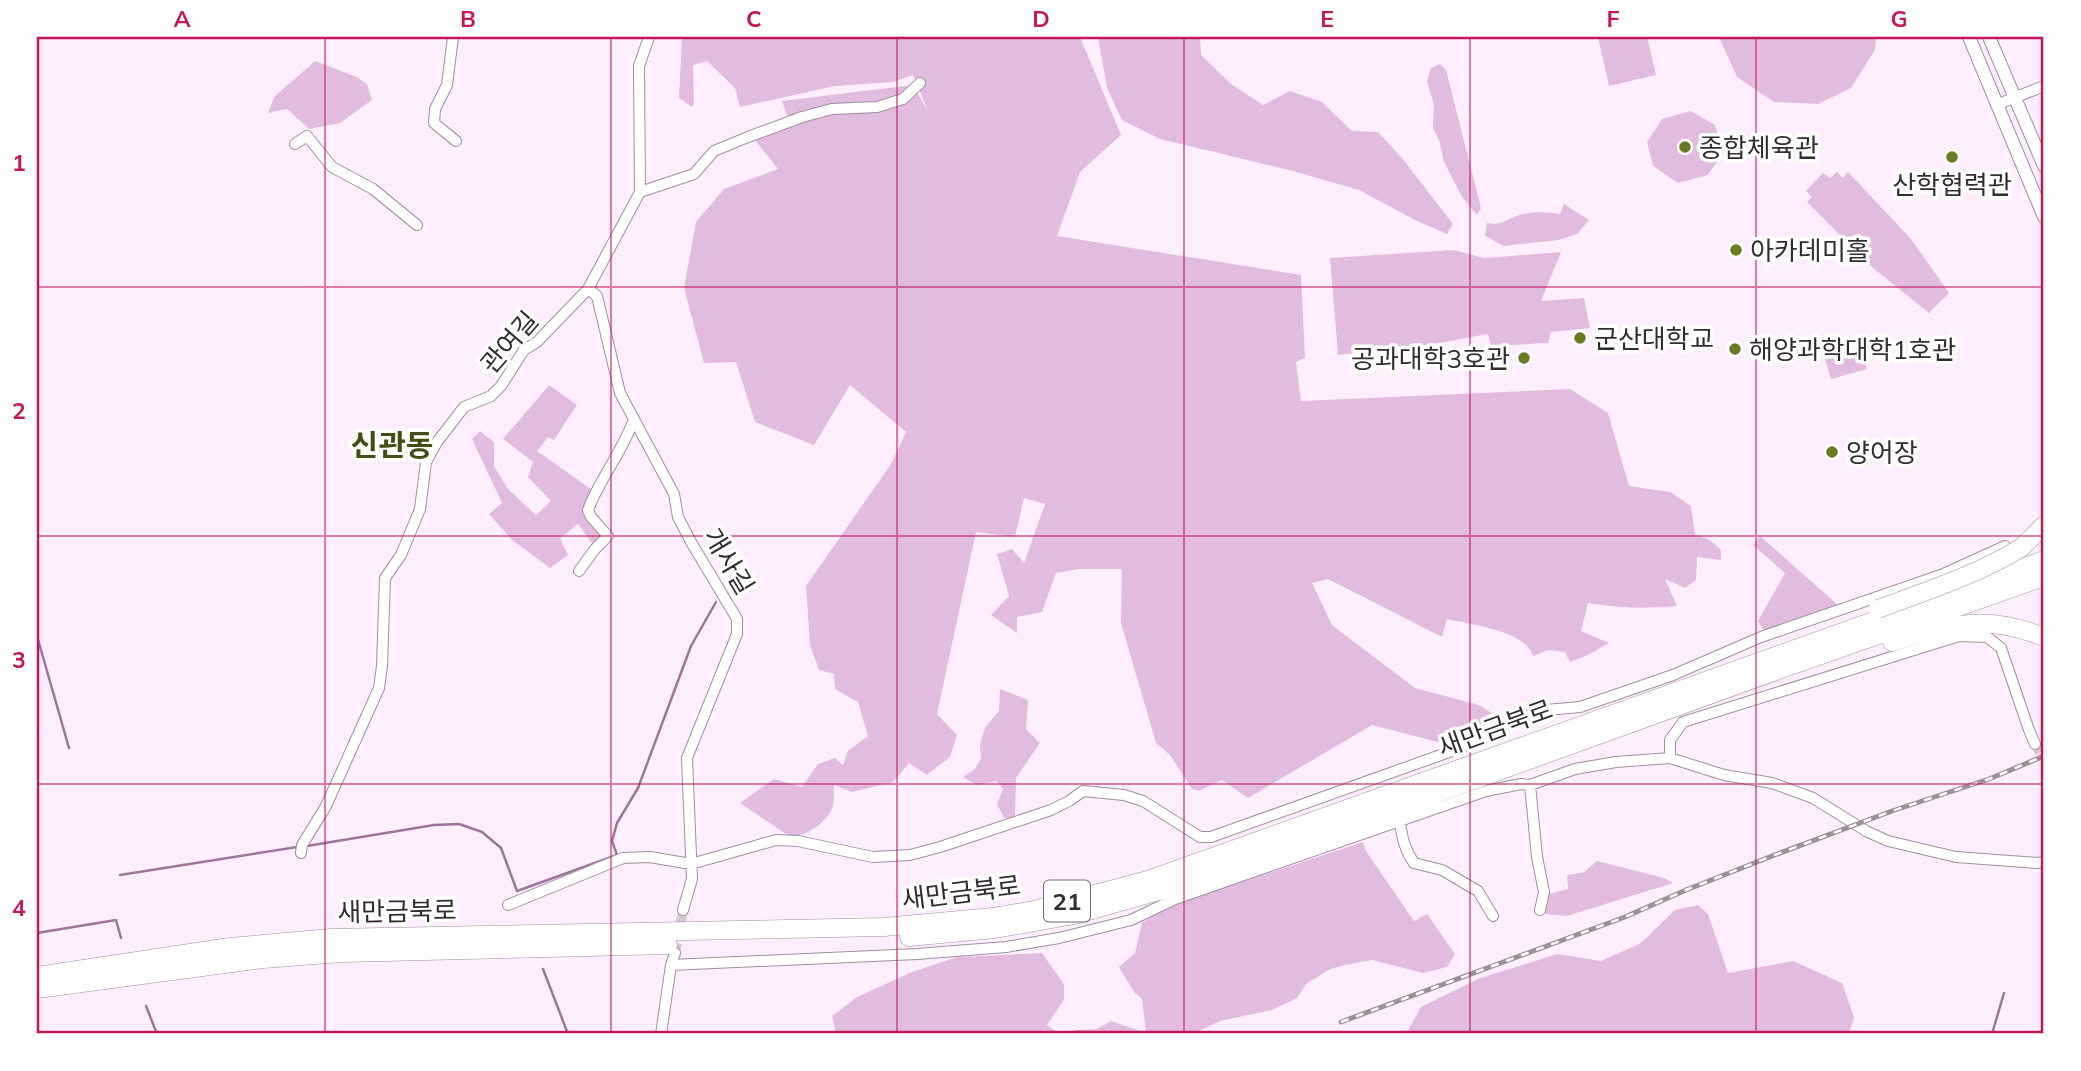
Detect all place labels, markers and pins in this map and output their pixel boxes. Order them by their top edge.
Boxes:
place label: 종합체육관 [1699,131,1819,164]
marker: 종합체육관 [1677,139,1693,155]
marker: 산학협력관 [1944,149,1960,165]
place label: 산학협력관 [1892,168,2012,201]
place label: 아카데미홀 [1750,234,1870,267]
marker: 아카데미홀 [1728,242,1744,258]
place label: 군산대학교 [1594,322,1714,355]
marker: 군산대학교 [1572,330,1588,346]
place label: 해양과학대학1호관 [1749,333,1956,366]
marker: 해양과학대학1호관 [1727,341,1743,357]
place label: 공과대학3호관 [1351,342,1510,375]
marker: 공과대학3호관 [1516,350,1532,366]
place label: 양어장 [1846,436,1918,469]
marker: 양어장 [1824,444,1840,460]

